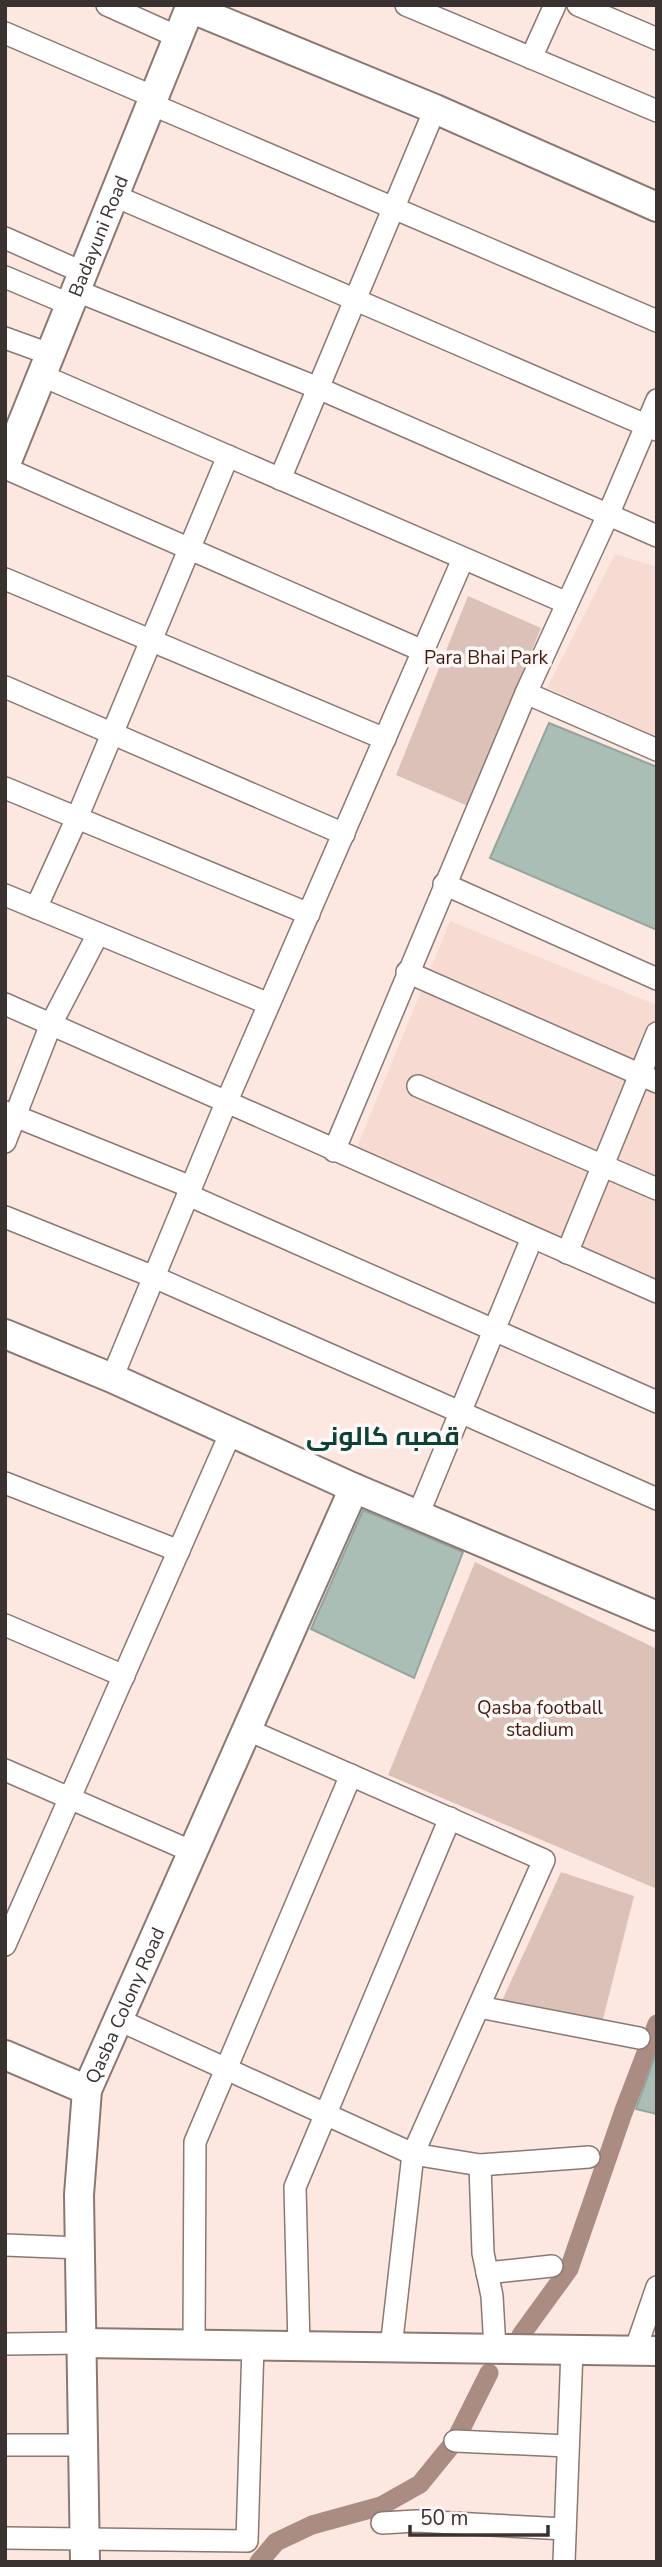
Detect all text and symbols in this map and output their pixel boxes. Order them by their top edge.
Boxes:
street label: Badayuni Road [63,172,135,301]
park label: Para Bhai Park [424,645,549,671]
district label: قصبہ کالونی [306,1419,460,1454]
park label: Qasba football stadium [477,1695,603,1743]
street label: Qasba Colony Road [79,1924,171,2088]
scale bar [410,2494,548,2538]
text: 50 m [420,2504,469,2532]

